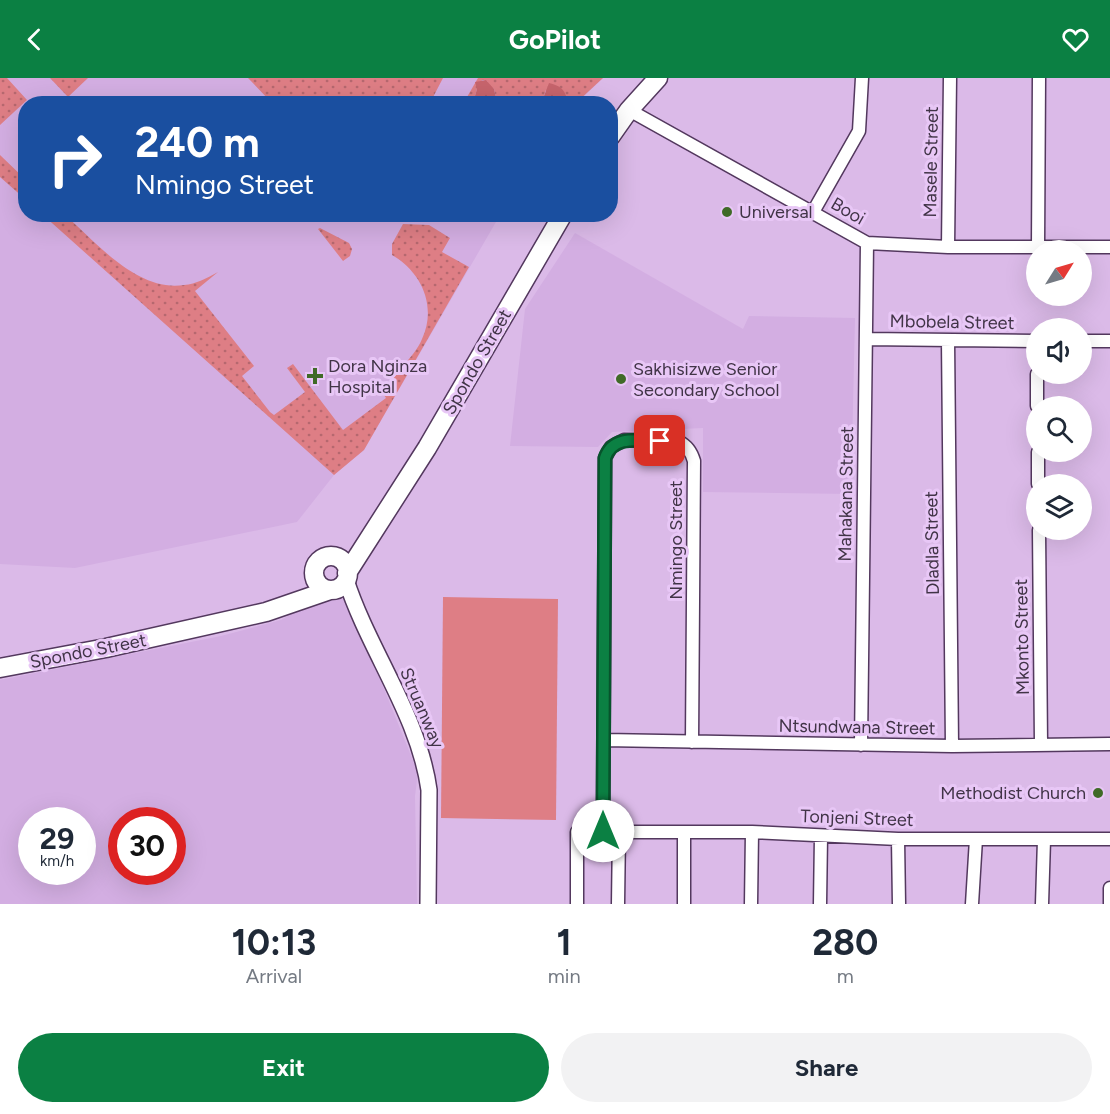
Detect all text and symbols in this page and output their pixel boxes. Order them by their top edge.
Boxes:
icon: back [18,23,51,56]
text: GoPilot [509,23,601,56]
icon: heart [1059,23,1092,56]
street label: Masele Street [919,106,943,218]
text: 240 m [135,117,260,168]
icon: right [36,120,114,198]
text: Nmingo Street [135,168,314,201]
street label: Booi [827,192,869,230]
place label: Universal [739,201,813,223]
marker: Universal [720,205,734,219]
north arrow [1026,240,1092,306]
map controls [1026,240,1092,540]
street label: Spondo Street [438,305,516,419]
street label: Mbobela Street [890,310,1015,334]
button: sound [1026,318,1092,384]
place label: Dora Nginza Hospital [328,355,427,398]
place label: Sakhisizwe Senior Secondary School [633,358,780,401]
marker: Dora Nginza Hospital [306,367,324,385]
marker: Sakhisizwe Senior Secondary School [614,372,628,386]
button: search [1026,396,1092,462]
pin [634,415,685,466]
icon: arrive [643,424,676,457]
street label: Mahakana Street [834,426,858,562]
button: layers [1026,474,1092,540]
street label: Nmingo Street [665,480,687,600]
street label: Dladla Street [920,491,944,595]
street label: Mkonto Street [1010,578,1034,695]
street label: Spondo Street [28,629,148,673]
street label: Struanway [395,664,449,752]
street label: Ntsundwana Street [778,715,936,739]
place label: Methodist Church [940,782,1086,804]
marker: Methodist Church [1091,786,1105,800]
position arrow [571,799,635,863]
street label: Tonjeni Street [800,805,914,831]
speed limit sign: 30 [108,807,186,885]
text: 29 [40,820,74,857]
text: km/h [40,852,74,870]
text: 10:13 [232,921,316,964]
text: 1 [557,921,572,964]
text: 280 [812,921,878,964]
text: Arrival [246,964,302,988]
text: min [548,964,581,988]
text: m [837,964,854,988]
button: Exit [18,1033,549,1102]
button: Share [561,1033,1092,1102]

